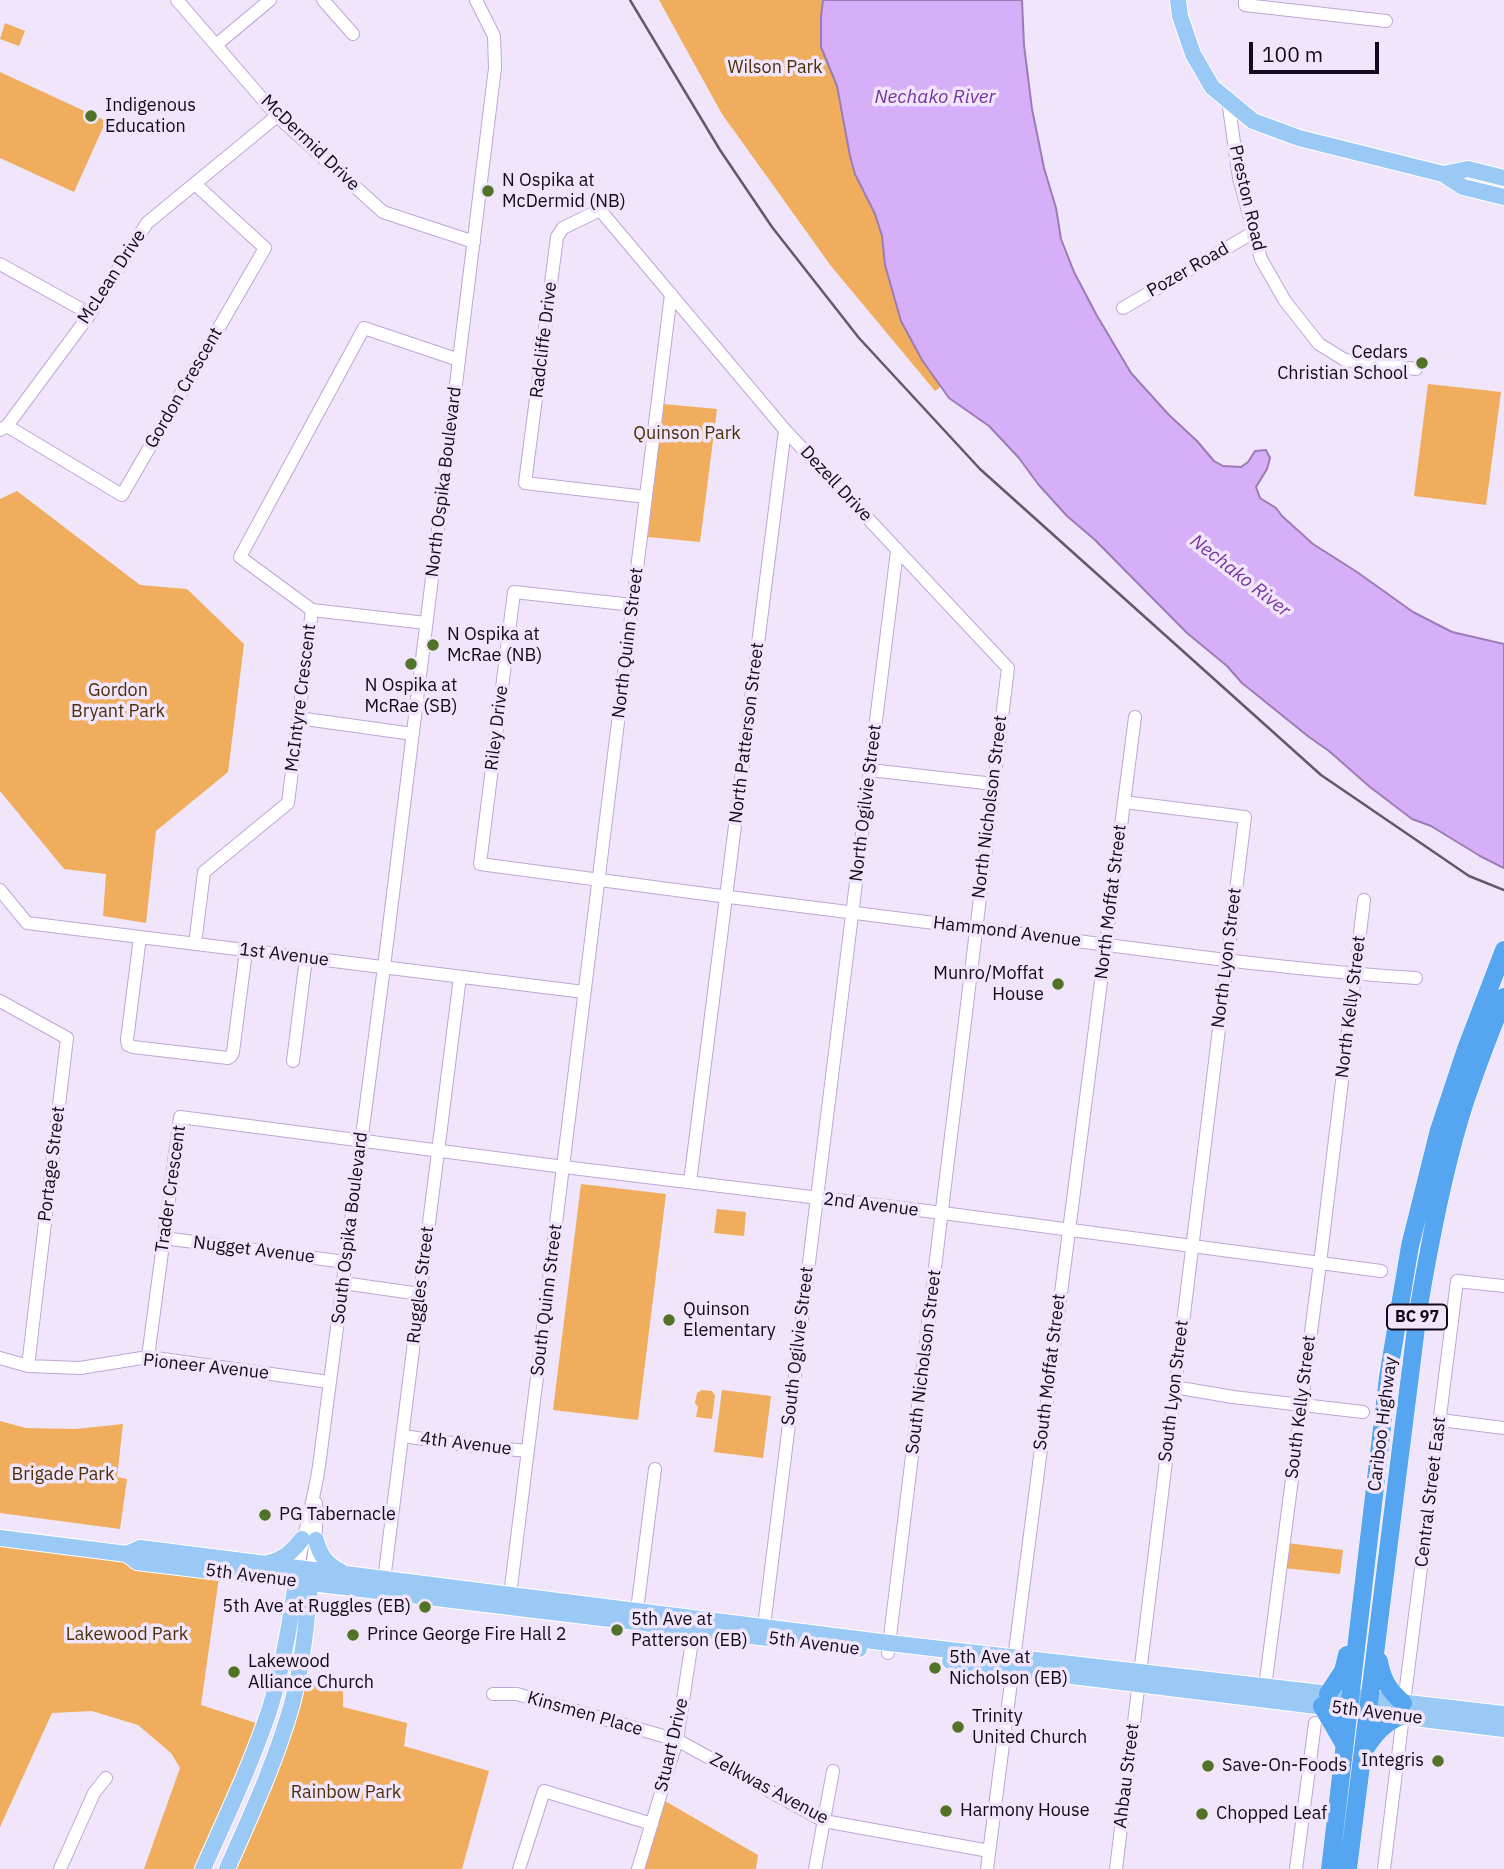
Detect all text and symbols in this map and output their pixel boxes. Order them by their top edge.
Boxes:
scale bar [1252,28,1382,72]
text: 100 m [1262,40,1323,68]
park label: Wilson Park [727,57,823,79]
water label: Nechako River [875,87,995,109]
street label: McDermid Drive [256,90,364,196]
place label: Indigenous Education [105,95,196,138]
marker: Indigenous Education [83,108,99,124]
street label: Preston Road [1224,143,1270,253]
place label: N Ospika at McDermid (NB) [502,170,626,212]
marker: N Ospika at McDermid (NB) [480,183,496,199]
street label: McLean Drive [73,226,151,328]
street label: Pozer Road [1143,238,1233,302]
street label: Radcliffe Drive [526,280,562,400]
street label: Gordon Crescent [141,324,227,452]
place label: Cedars Christian School [1277,342,1408,384]
marker: Cedars Christian School [1414,355,1430,371]
street label: North Ospika Boulevard [422,385,466,579]
park label: Quinson Park [633,423,741,445]
street label: Dezell Drive [795,442,877,526]
water label: Nechako River [1185,530,1295,622]
street label: North Quinn Street [608,566,648,720]
street label: McIntyre Crescent [281,623,321,773]
place label: N Ospika at McRae (NB) [447,624,542,666]
marker: N Ospika at McRae (NB) [425,637,441,653]
street label: North Patterson Street [725,641,769,825]
marker: N Ospika at McRae (SB) [403,656,419,672]
place label: N Ospika at McRae (SB) [364,675,458,718]
park label: Gordon Bryant Park [71,680,165,722]
street label: Riley Drive [481,684,513,772]
street label: North Nicholson Street [968,714,1012,900]
street label: North Ogilvie Street [846,723,886,883]
street label: North Moffat Street [1091,823,1131,981]
street label: North Lyon Street [1208,887,1246,1029]
street label: Hammond Avenue [932,912,1082,952]
street label: North Kelly Street [1332,935,1370,1079]
street label: 1st Avenue [238,939,330,971]
place label: Munro/Moffat House [933,963,1044,1006]
marker: Munro/Moffat House [1050,976,1066,992]
street label: Portage Street [34,1105,70,1223]
street label: Trader Crescent [151,1124,191,1254]
street label: South Ospika Boulevard [328,1131,372,1325]
street label: 2nd Avenue [822,1188,920,1222]
street label: South Quinn Street [527,1223,567,1377]
street label: Ruggles Street [403,1225,439,1345]
street label: Nugget Avenue [192,1232,316,1268]
street label: South Ogilvie Street [778,1265,818,1427]
street label: South Nicholson Street [902,1269,946,1455]
street label: South Moffat Street [1030,1293,1070,1451]
place label: Quinson Elementary [683,1299,776,1342]
road number: BC 97 [1387,1304,1447,1330]
marker: Quinson Elementary [661,1312,677,1328]
street label: South Lyon Street [1155,1319,1193,1463]
street label: South Kelly Street [1281,1334,1321,1480]
street label: Pioneer Avenue [142,1350,270,1384]
street label: Cariboo Highway [1364,1355,1402,1493]
street label: Central Street East [1411,1415,1451,1569]
street label: 4th Avenue [419,1428,513,1460]
park label: Brigade Park [12,1464,114,1486]
place label: PG Tabernacle [279,1504,396,1526]
marker: PG Tabernacle [257,1507,273,1523]
street label: 5th Avenue [204,1560,298,1592]
place label: 5th Ave at Ruggles (EB) [222,1596,411,1618]
marker: 5th Ave at Ruggles (EB) [417,1599,433,1615]
place label: 5th Ave at Patterson (EB) [631,1609,748,1652]
marker: 5th Ave at Patterson (EB) [609,1622,625,1638]
park label: Lakewood Park [66,1624,188,1646]
place label: Prince George Fire Hall 2 [367,1624,567,1646]
marker: Prince George Fire Hall 2 [345,1627,361,1643]
street label: 5th Avenue [767,1628,861,1660]
place label: 5th Ave at Nicholson (EB) [949,1647,1068,1690]
place label: Lakewood Alliance Church [248,1651,374,1694]
marker: 5th Ave at Nicholson (EB) [927,1660,943,1676]
marker: Lakewood Alliance Church [226,1664,242,1680]
street label: Kinsmen Place [525,1687,645,1741]
street label: Stuart Drive [651,1696,693,1794]
street label: 5th Avenue [1330,1697,1424,1729]
place label: Trinity United Church [972,1706,1087,1748]
marker: Trinity United Church [950,1719,966,1735]
street label: Ahbau Street [1110,1722,1144,1830]
street label: Zelkwas Avenue [706,1749,832,1829]
place label: Integris [1361,1750,1424,1772]
marker: Integris [1430,1753,1446,1769]
place label: Save-On-Foods [1222,1755,1347,1777]
marker: Save-On-Foods [1200,1758,1216,1774]
park label: Rainbow Park [291,1782,401,1804]
place label: Harmony House [960,1800,1090,1822]
marker: Harmony House [938,1803,954,1819]
place label: Chopped Leaf [1216,1803,1327,1825]
marker: Chopped Leaf [1194,1806,1210,1822]

